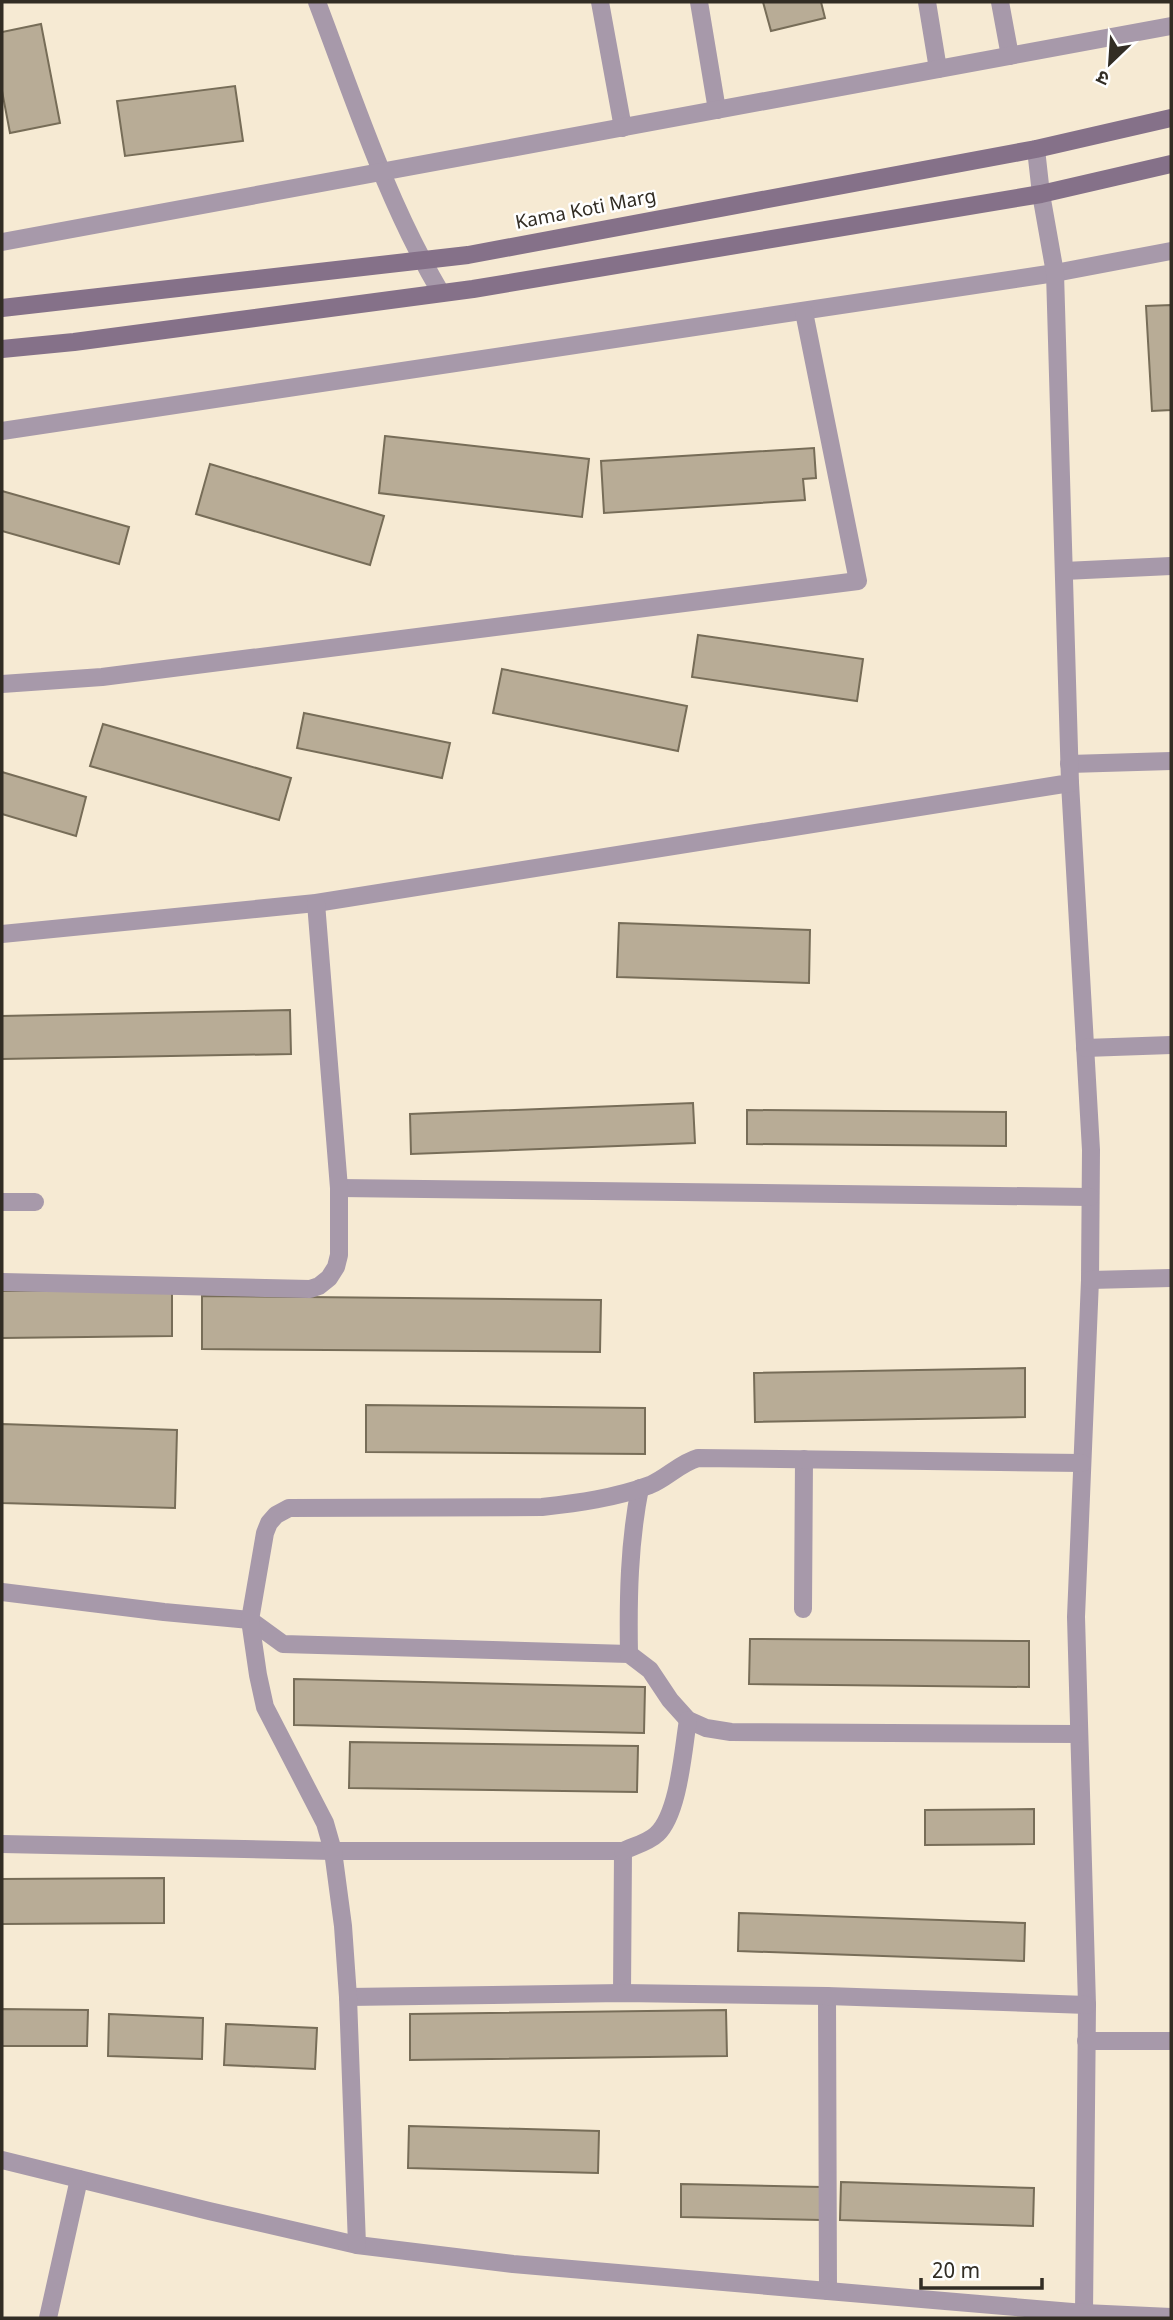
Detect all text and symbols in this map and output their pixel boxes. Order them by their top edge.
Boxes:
north arrow [1075,28,1145,98]
text: उ [1093,62,1114,90]
street label: Kama Koti Marg [513,185,659,237]
scale bar [921,2246,1042,2290]
text: 20 m [932,2259,980,2287]

